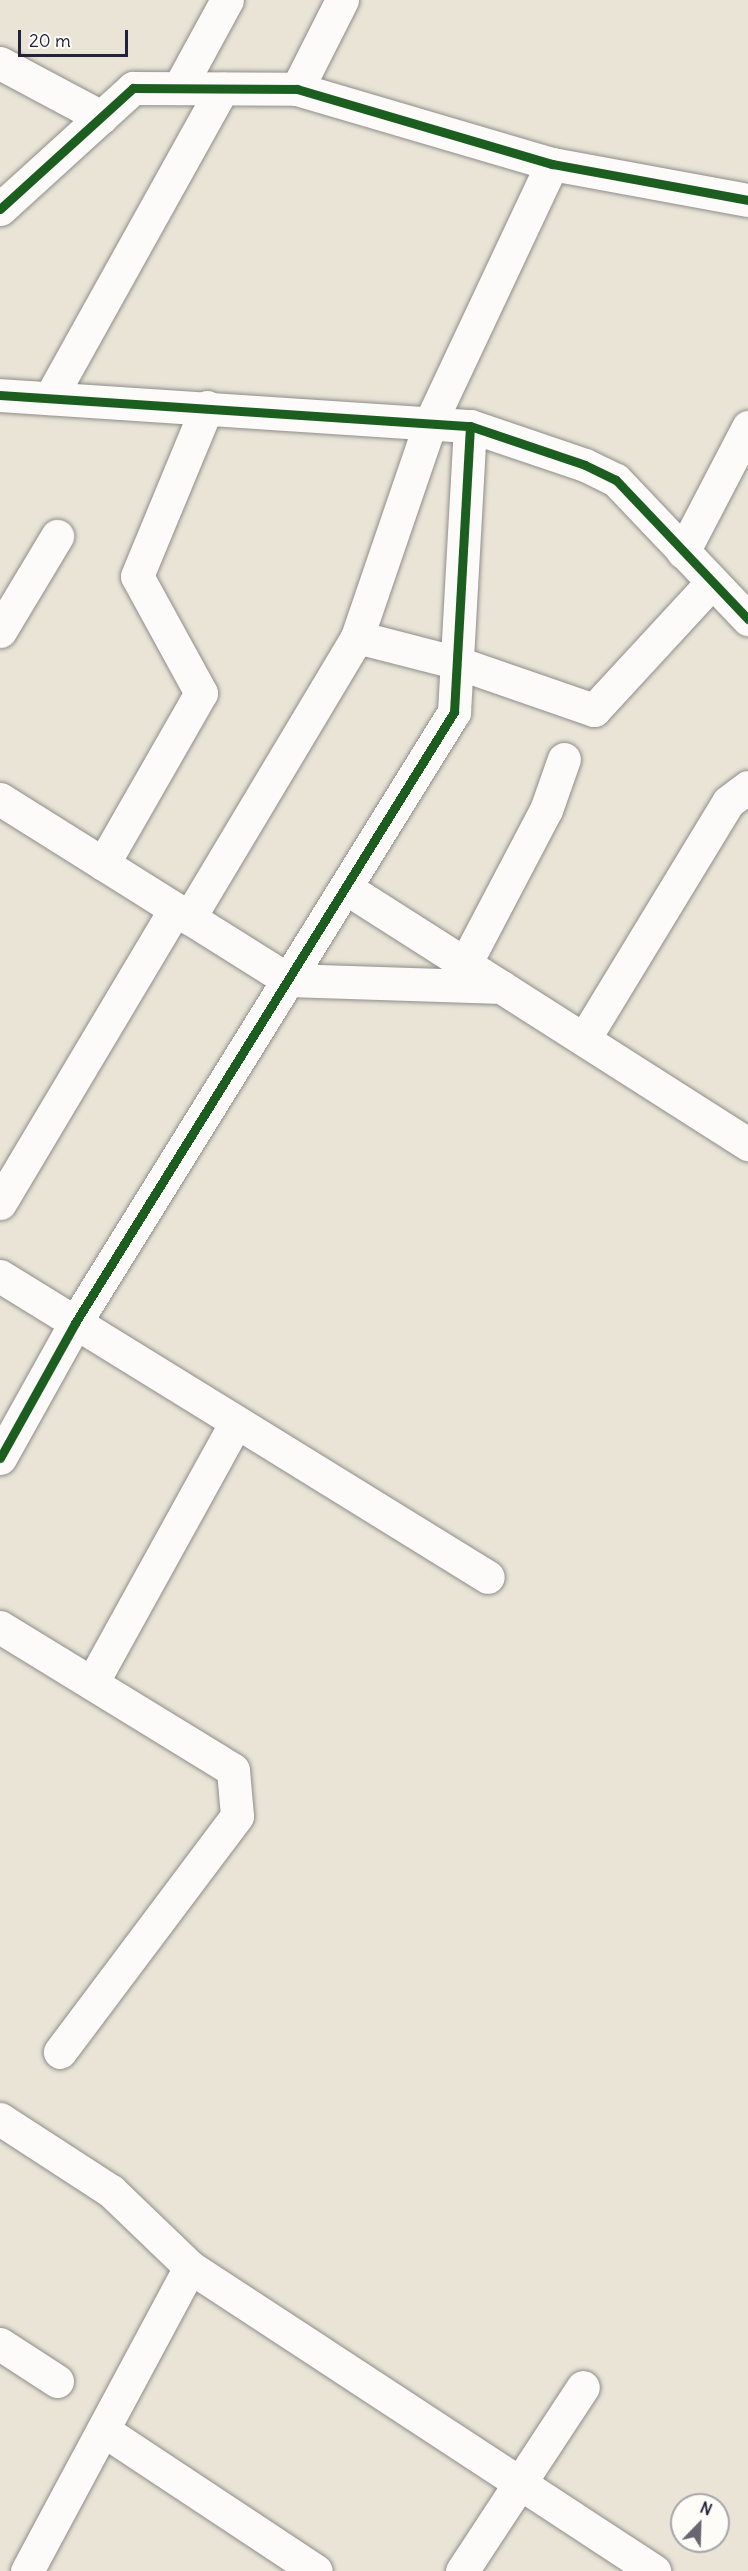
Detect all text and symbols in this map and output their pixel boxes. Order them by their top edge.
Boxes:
scale bar [21,18,130,56]
text: 20 m [29,29,71,52]
north arrow [670,2493,730,2553]
text: N [697,2497,715,2520]

